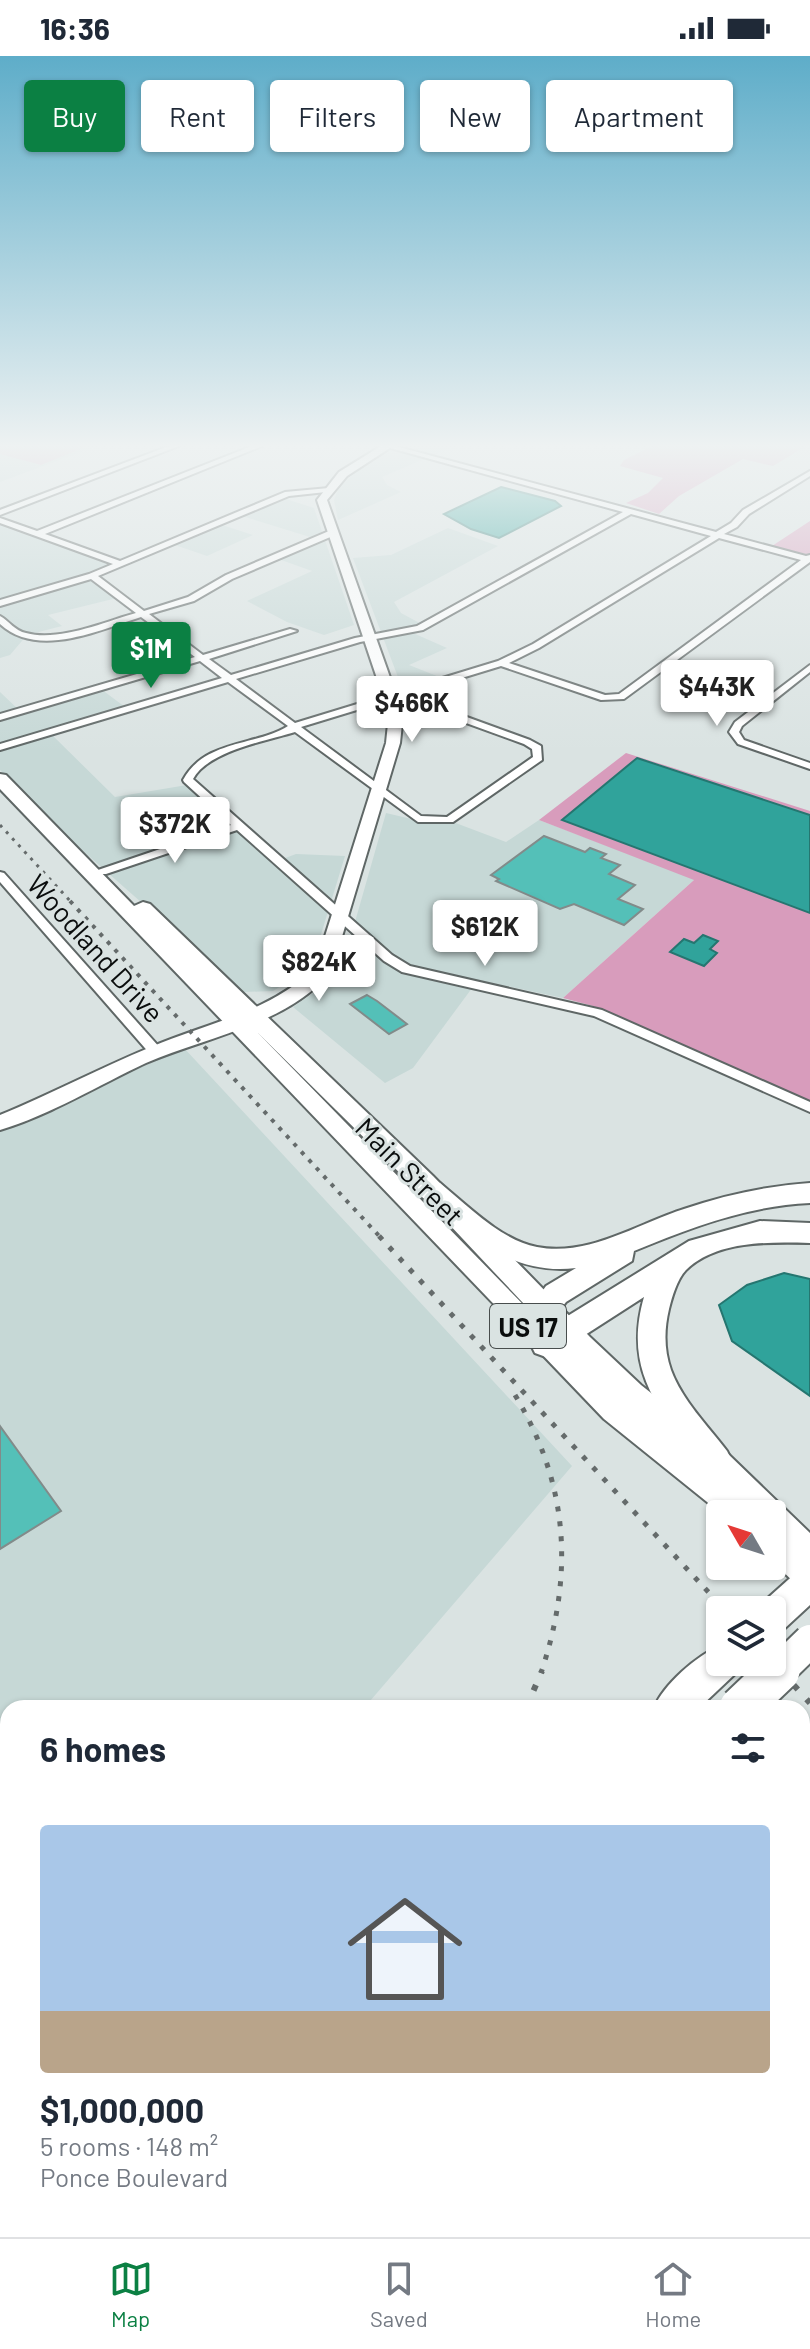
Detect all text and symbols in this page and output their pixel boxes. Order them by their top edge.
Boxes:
text: 16:36 [40,10,110,46]
chip: Buy [24,80,125,152]
chip: Rent [141,80,254,152]
chip: Filters [270,80,404,152]
chip: New [420,80,530,152]
chip: Apartment [546,80,733,152]
pin: $1M [112,622,190,690]
text: $1M [130,632,172,663]
pin: $443K [661,660,773,728]
text: $443K [679,670,755,701]
pin: $466K [356,676,468,744]
text: $466K [375,686,449,717]
pin: $372K [119,797,231,865]
text: $372K [139,807,211,838]
street label: Woodland Drive [20,867,172,1029]
pin: $612K [429,900,541,968]
text: $612K [451,910,519,941]
pin: $824K [263,935,375,1003]
text: $824K [281,945,357,976]
street label: Main Street [349,1110,471,1232]
road number: US 17 [490,1304,566,1348]
north arrow [706,1500,786,1580]
map controls [706,1500,786,1676]
button: layers [706,1596,786,1676]
icon: filters [726,1726,770,1770]
text: 6 homes [40,1728,166,1769]
icon: home [333,1877,477,2021]
text: $1,000,000 [40,2089,204,2130]
text: 5 rooms · 148 m² [40,2130,218,2161]
text: Ponce Boulevard [40,2161,228,2192]
tab: Map [109,2257,153,2331]
tab: Saved [370,2257,428,2331]
tab: Home [645,2257,701,2331]

